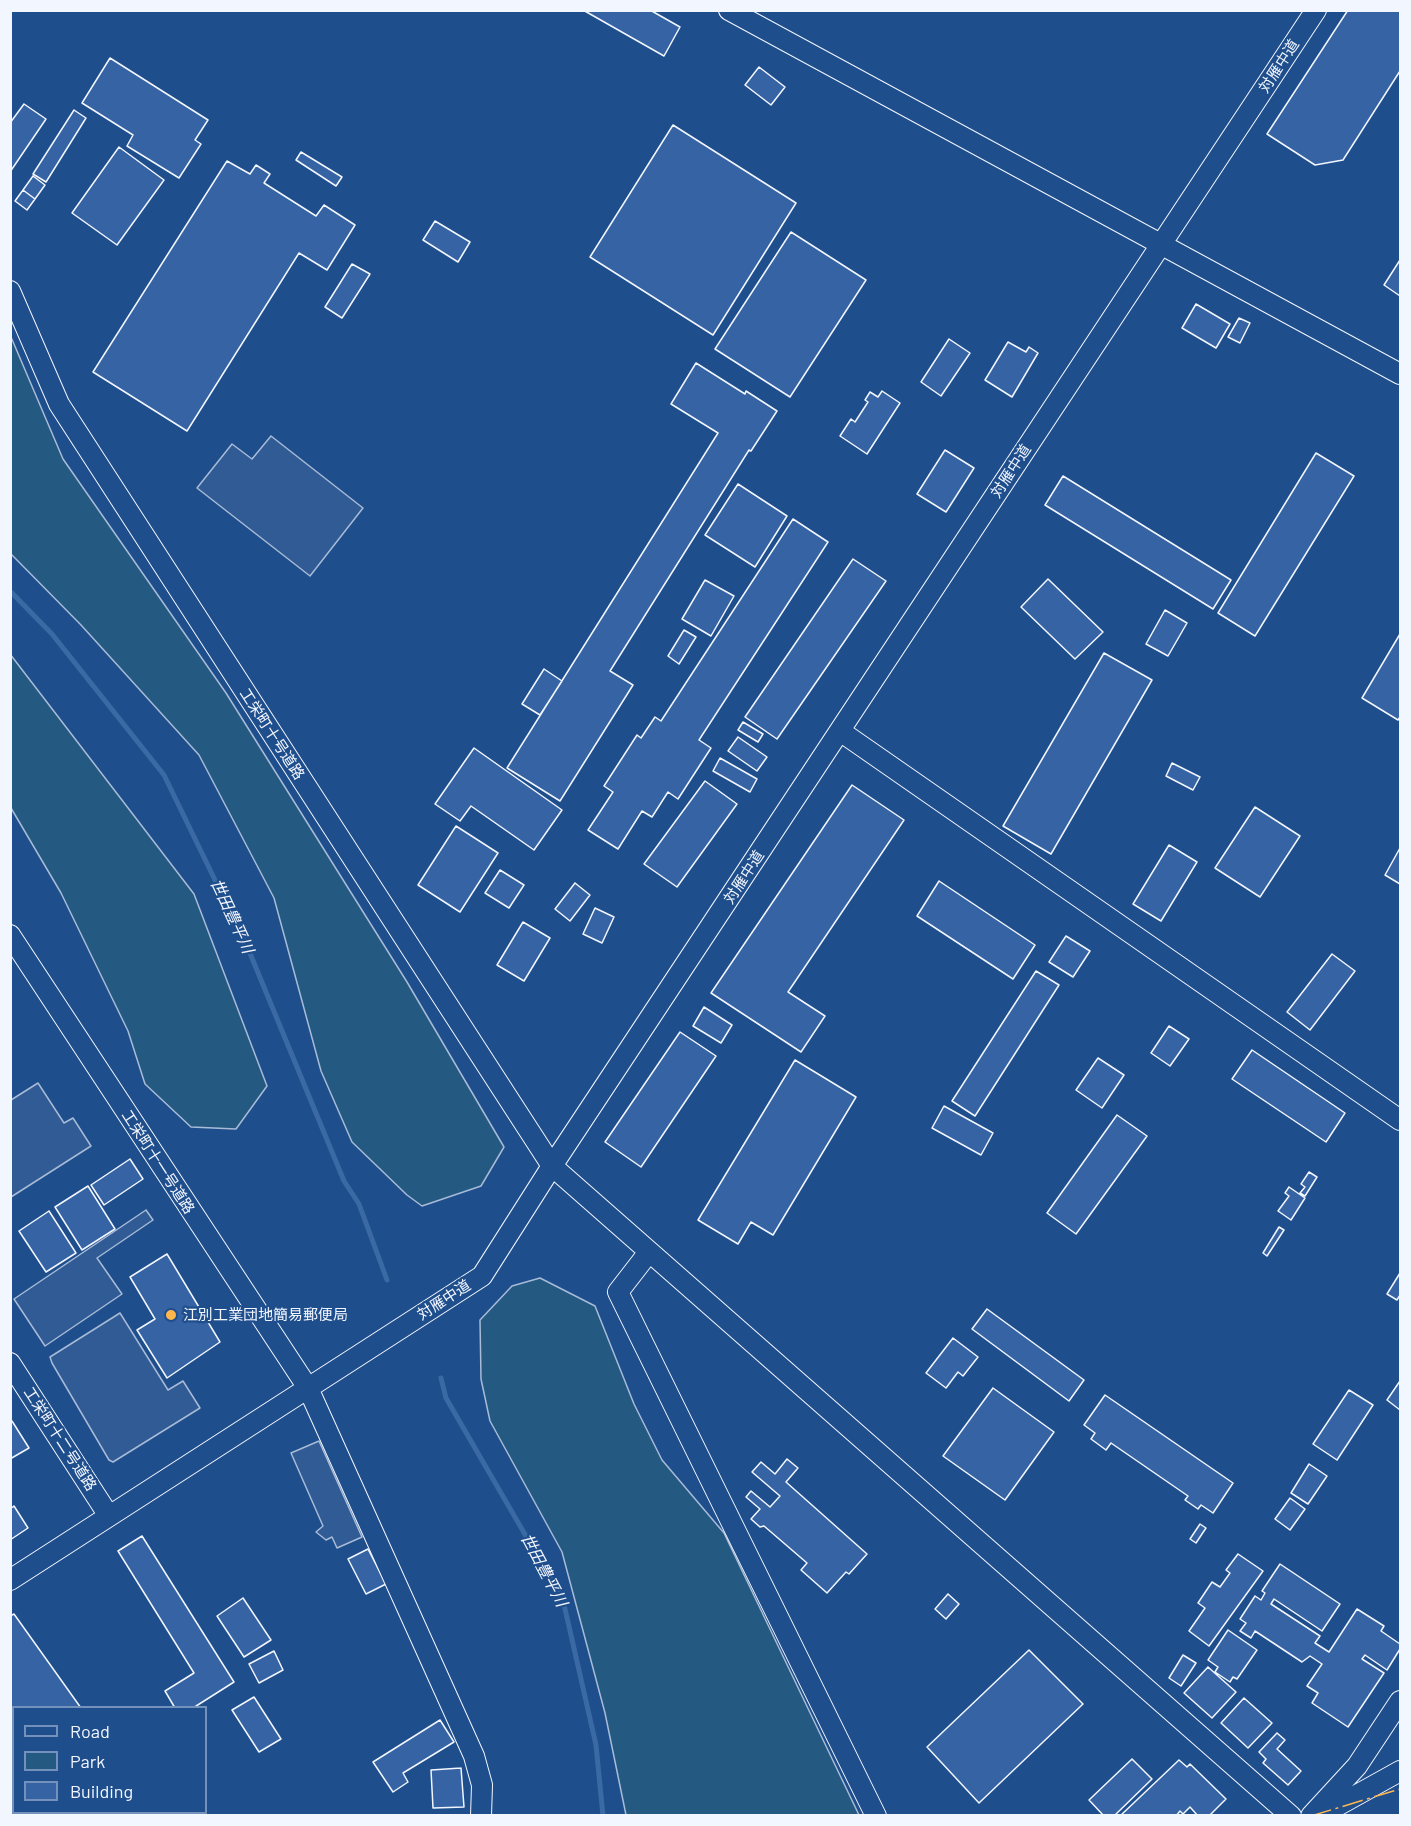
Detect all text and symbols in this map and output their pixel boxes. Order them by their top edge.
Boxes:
street label: 対雁中道 [1255,36,1303,96]
street label: 対雁中道 [987,441,1035,501]
street label: 工栄町十号道路 [236,685,308,783]
street label: 対雁中道 [720,847,768,907]
water label: 世田豊平川 [206,876,258,956]
street label: 工栄町十一号道路 [118,1107,198,1217]
street label: 対雁中道 [414,1276,474,1324]
place label: 江別工業団地簡易郵便局 [183,1306,348,1324]
marker: 江別工業団地簡易郵便局 [164,1308,178,1322]
street label: 工栄町十二号道路 [20,1384,100,1494]
water label: 世田豊平川 [517,1530,571,1610]
legend [12,1706,207,1814]
text: Road [70,1720,110,1742]
text: Park [70,1750,105,1772]
text: Building [70,1780,133,1802]

